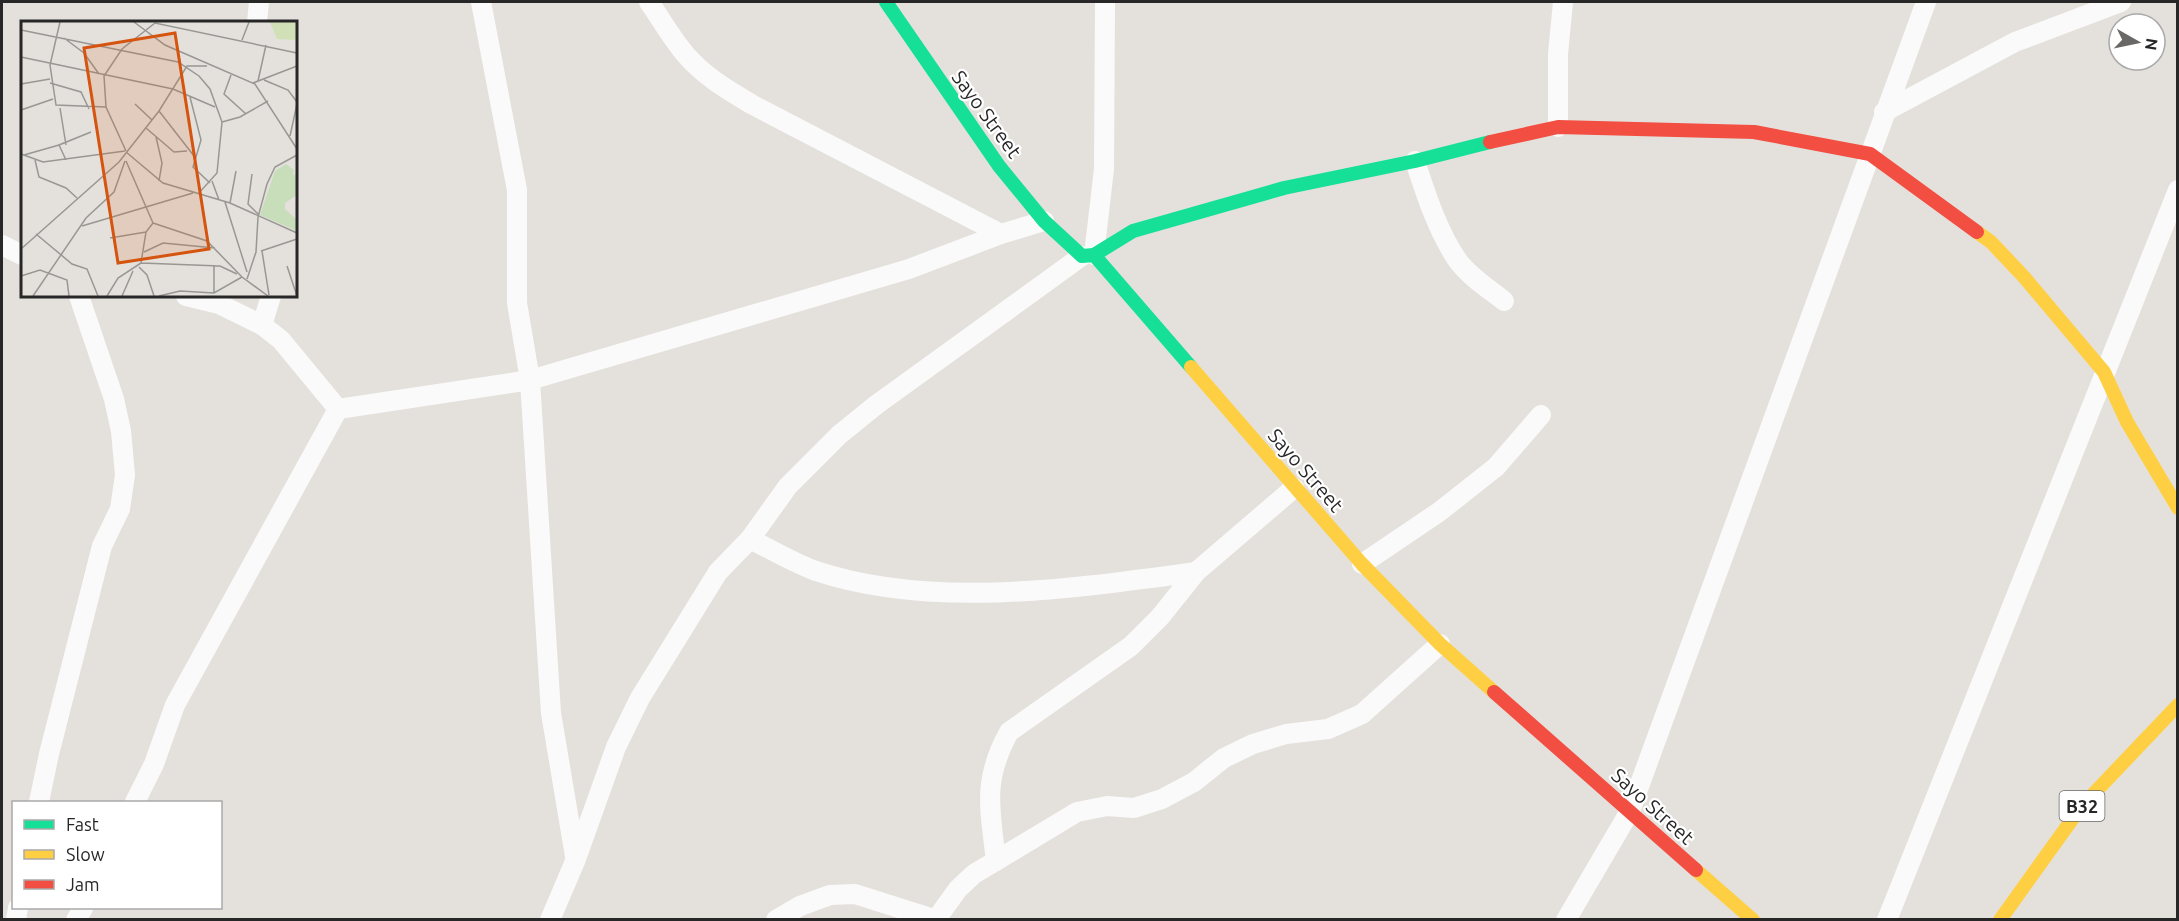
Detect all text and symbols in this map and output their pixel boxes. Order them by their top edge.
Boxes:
north arrow [2107,12,2167,72]
inset map [21,21,297,297]
text: N [2142,37,2162,52]
street label: Sayo Street [948,66,1027,162]
street label: Sayo Street [1264,424,1348,516]
street label: Sayo Street [1607,763,1699,849]
road number: B32 [2060,791,2104,821]
legend [12,801,222,909]
text: Fast [66,814,99,834]
text: Slow [66,844,105,864]
text: Jam [66,874,100,894]

